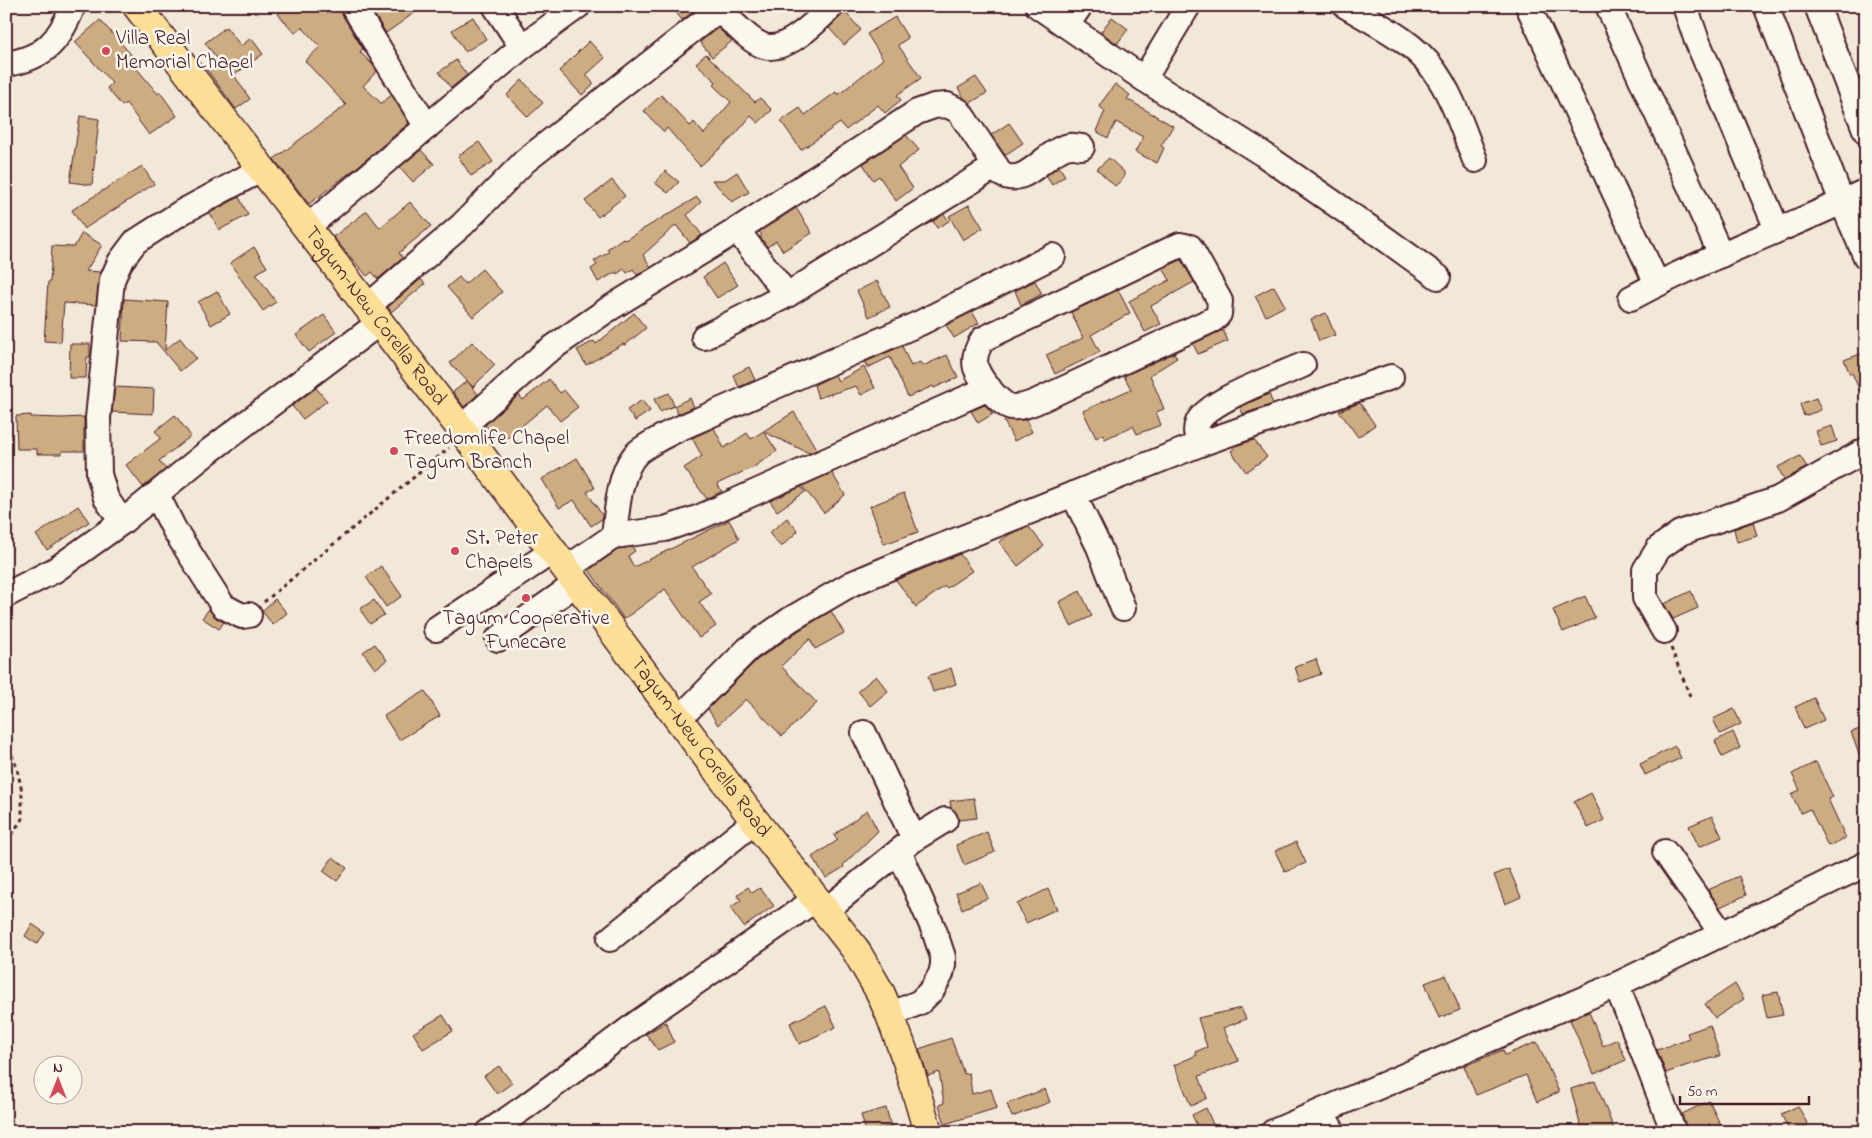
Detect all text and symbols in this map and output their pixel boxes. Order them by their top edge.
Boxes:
place label: Villa Real Memorial Chapel [115,24,253,78]
marker: Villa Real Memorial Chapel [100,45,112,57]
street label: Tagum-New Corella Road [296,220,454,413]
place label: Freedomlife Chapel Tagum Branch [403,424,569,480]
marker: Freedomlife Chapel Tagum Branch [388,445,400,457]
place label: St. Peter Chapels [465,524,539,578]
marker: St. Peter Chapels [449,545,461,557]
marker: Tagum Cooperative Funecare [520,592,532,604]
place label: Tagum Cooperative Funecare [442,604,610,658]
street label: Tagum-New Corella Road [622,651,778,844]
north arrow [32,1056,82,1106]
text: N [53,1058,63,1079]
scale bar [1680,1073,1808,1105]
text: 50 m [1687,1081,1718,1103]

